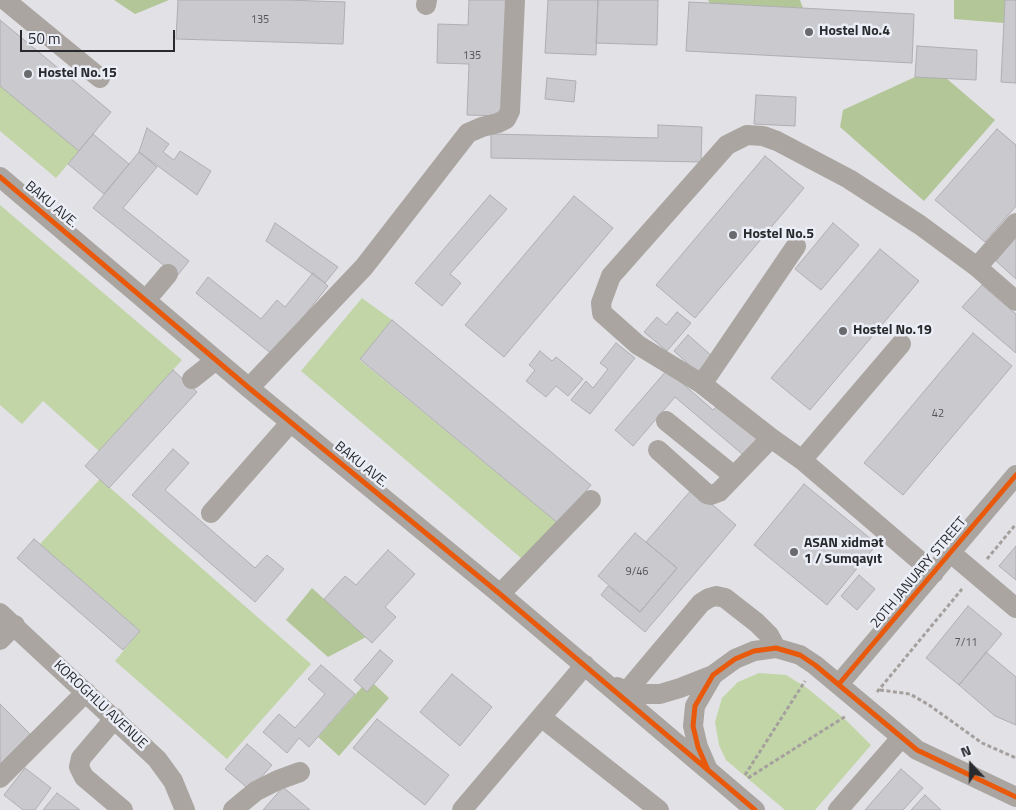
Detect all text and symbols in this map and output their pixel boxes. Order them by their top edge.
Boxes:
house number: 135 [251,13,269,27]
scale bar [22,20,178,52]
place label: Hostel No.4 [819,24,890,40]
marker: Hostel No.4 [803,26,815,38]
text: 50 m [28,27,61,50]
house number: 135 [463,49,481,63]
place label: Hostel No.15 [38,66,117,82]
marker: Hostel No.15 [22,68,34,80]
street label: BAKU AVE. [21,178,81,232]
place label: Hostel No.5 [743,227,814,243]
marker: Hostel No.5 [727,229,739,241]
place label: Hostel No.19 [853,323,932,339]
marker: Hostel No.19 [837,325,849,337]
house number: 42 [932,407,944,421]
street label: BAKU AVE. [331,438,391,492]
street label: 20TH JANUARY STREET [868,514,970,632]
place label: ASAN xidmət 1 / Sumqayıt [804,536,884,568]
marker: ASAN xidmət 1 / Sumqayıt [788,546,800,558]
house number: 9/46 [625,565,649,579]
house number: 7/11 [954,636,978,650]
street label: KOROGHLU AVENUE [50,657,150,753]
text: N [957,739,974,762]
north arrow [946,740,996,790]

